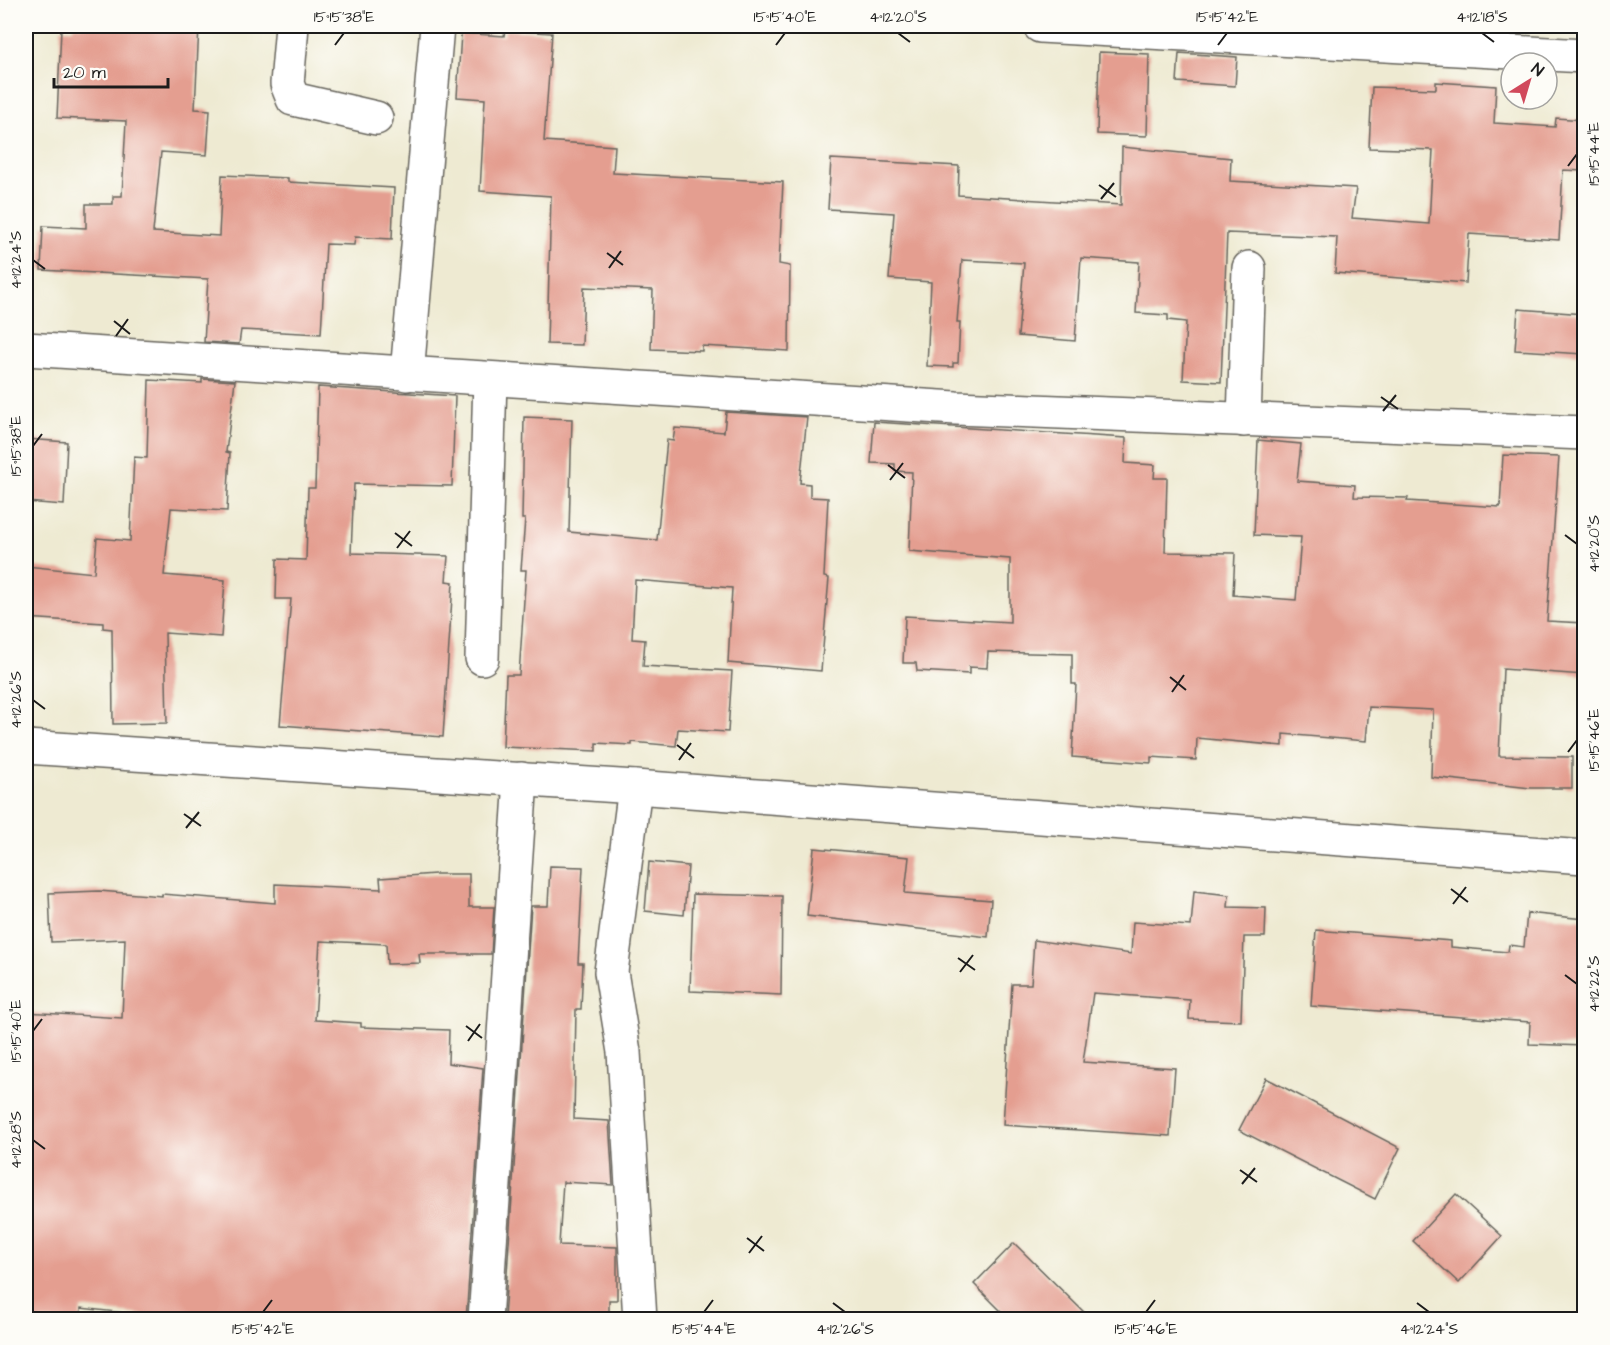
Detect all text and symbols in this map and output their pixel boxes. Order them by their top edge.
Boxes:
text: 15°15'38"E [314,7,374,28]
text: 15°15'40"E [754,7,817,28]
text: 4°12'20"S [869,7,927,28]
text: 15°15'42"E [1196,7,1258,28]
text: 4°12'18"S [1456,7,1508,28]
scale bar [54,51,168,89]
north arrow [1499,51,1559,111]
text: N [1527,58,1548,82]
text: 20 m [63,60,106,85]
text: 15°15'44"E [1584,122,1605,186]
text: 4°12'24"S [6,230,27,289]
text: 15°15'38"E [6,416,27,476]
text: 4°12'20"S [1584,515,1605,573]
text: 4°12'26"S [6,671,27,729]
text: 15°15'46"E [1584,708,1605,771]
text: 4°12'22"S [1584,955,1605,1012]
text: 15°15'40"E [6,999,27,1062]
text: 4°12'28"S [6,1111,27,1169]
text: 15°15'42"E [232,1319,294,1340]
text: 15°15'44"E [672,1319,736,1340]
text: 4°12'26"S [816,1319,874,1340]
text: 15°15'46"E [1115,1319,1178,1340]
text: 4°12'24"S [1400,1319,1459,1340]

